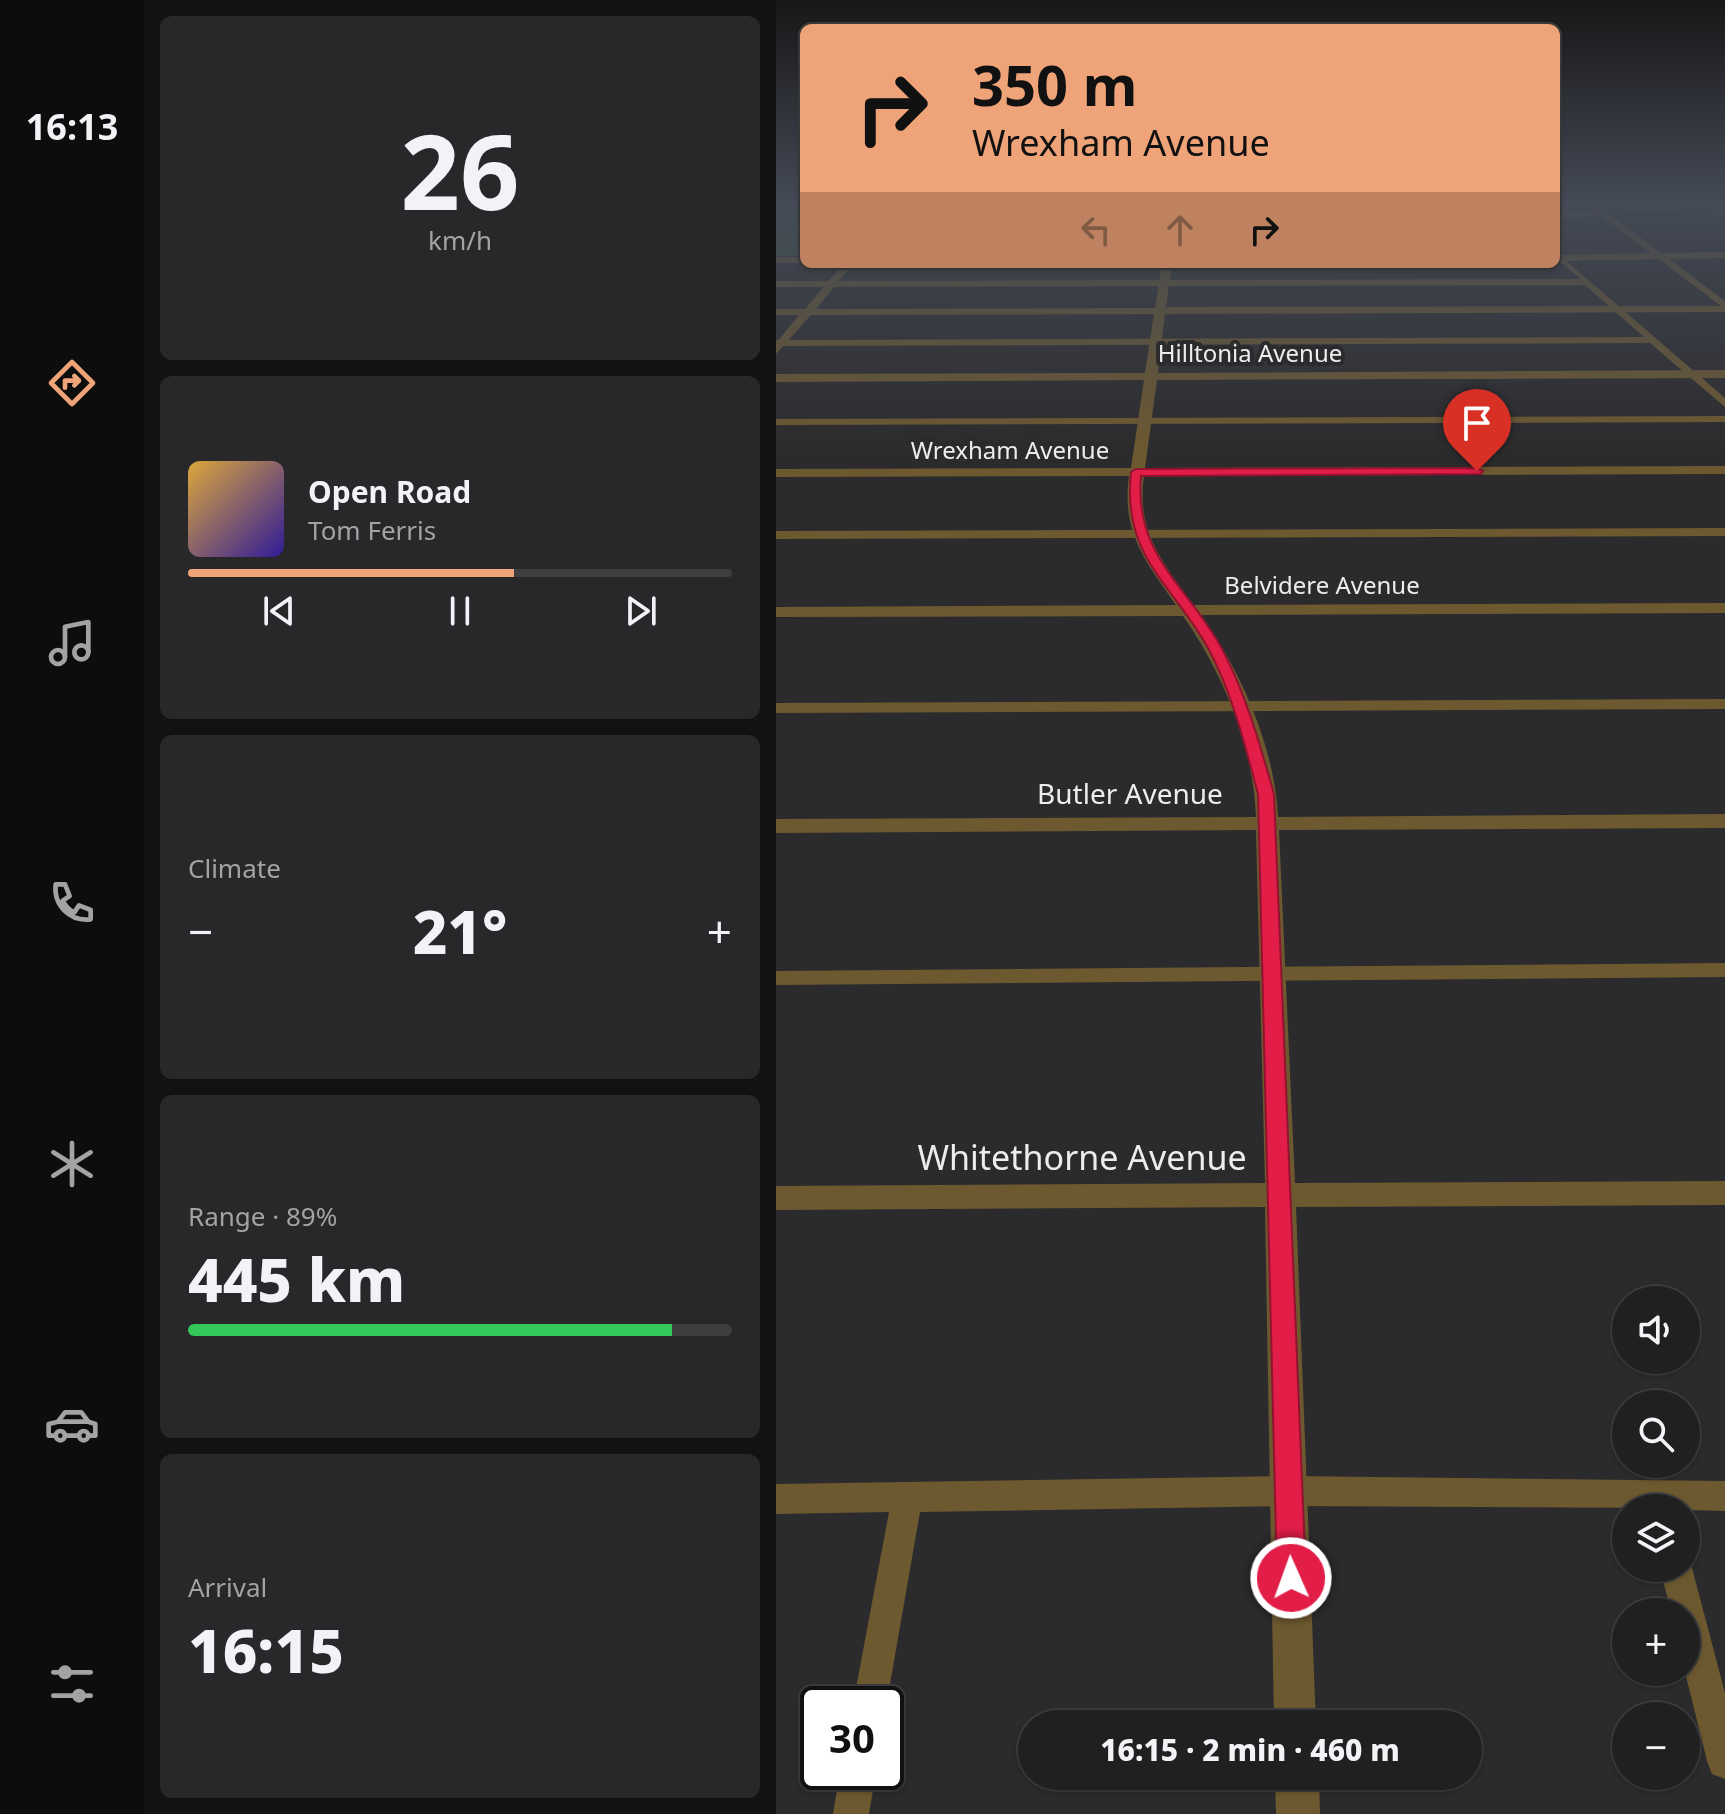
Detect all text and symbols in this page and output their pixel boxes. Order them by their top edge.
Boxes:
text: 350 m [972,46,1137,122]
icon: right [840,56,944,160]
text: 26 [401,99,519,240]
text: 16:13 [26,102,118,151]
text: Wrexham Avenue [972,118,1270,167]
icon: left [1074,208,1118,252]
icon: ahead [1158,208,1202,252]
icon: right [1242,208,1286,252]
text: km/h [428,222,492,258]
street label: Hilltonia Avenue [1158,336,1342,369]
icon: directions [44,355,100,411]
pin [1443,389,1511,471]
icon: arrive [1455,401,1499,445]
street label: Wrexham Avenue [911,433,1109,466]
text: Open Road [308,471,471,512]
text: Tom Ferris [308,512,436,548]
street label: Belvidere Avenue [1224,568,1420,601]
icon: previous [257,589,301,633]
icon: pause [438,589,482,633]
icon: next [619,589,663,633]
icon: music [44,615,100,671]
street label: Butler Avenue [1037,774,1223,812]
text: Climate [188,850,281,886]
icon: phone [44,875,100,931]
text: 21° [413,890,507,972]
text: − [188,901,213,961]
text: + [707,901,732,961]
street label: Whitethorne Avenue [917,1134,1247,1180]
icon: climate [44,1136,100,1192]
text: Range · 89% [188,1198,337,1234]
text: 445 km [188,1238,405,1320]
map controls [1612,1286,1700,1790]
button: sound [1612,1286,1700,1374]
button: search [1612,1390,1700,1478]
icon: car [44,1396,100,1452]
button: layers [1612,1494,1700,1582]
position arrow [1249,1536,1333,1620]
text: Arrival [188,1569,267,1605]
button: + [1612,1598,1700,1686]
text: 16:15 [188,1609,344,1691]
icon: filters [44,1656,100,1712]
speed limit sign: 30 [800,1686,904,1790]
button: − [1612,1702,1700,1790]
text: 16:15 · 2 min · 460 m [1100,1729,1400,1770]

